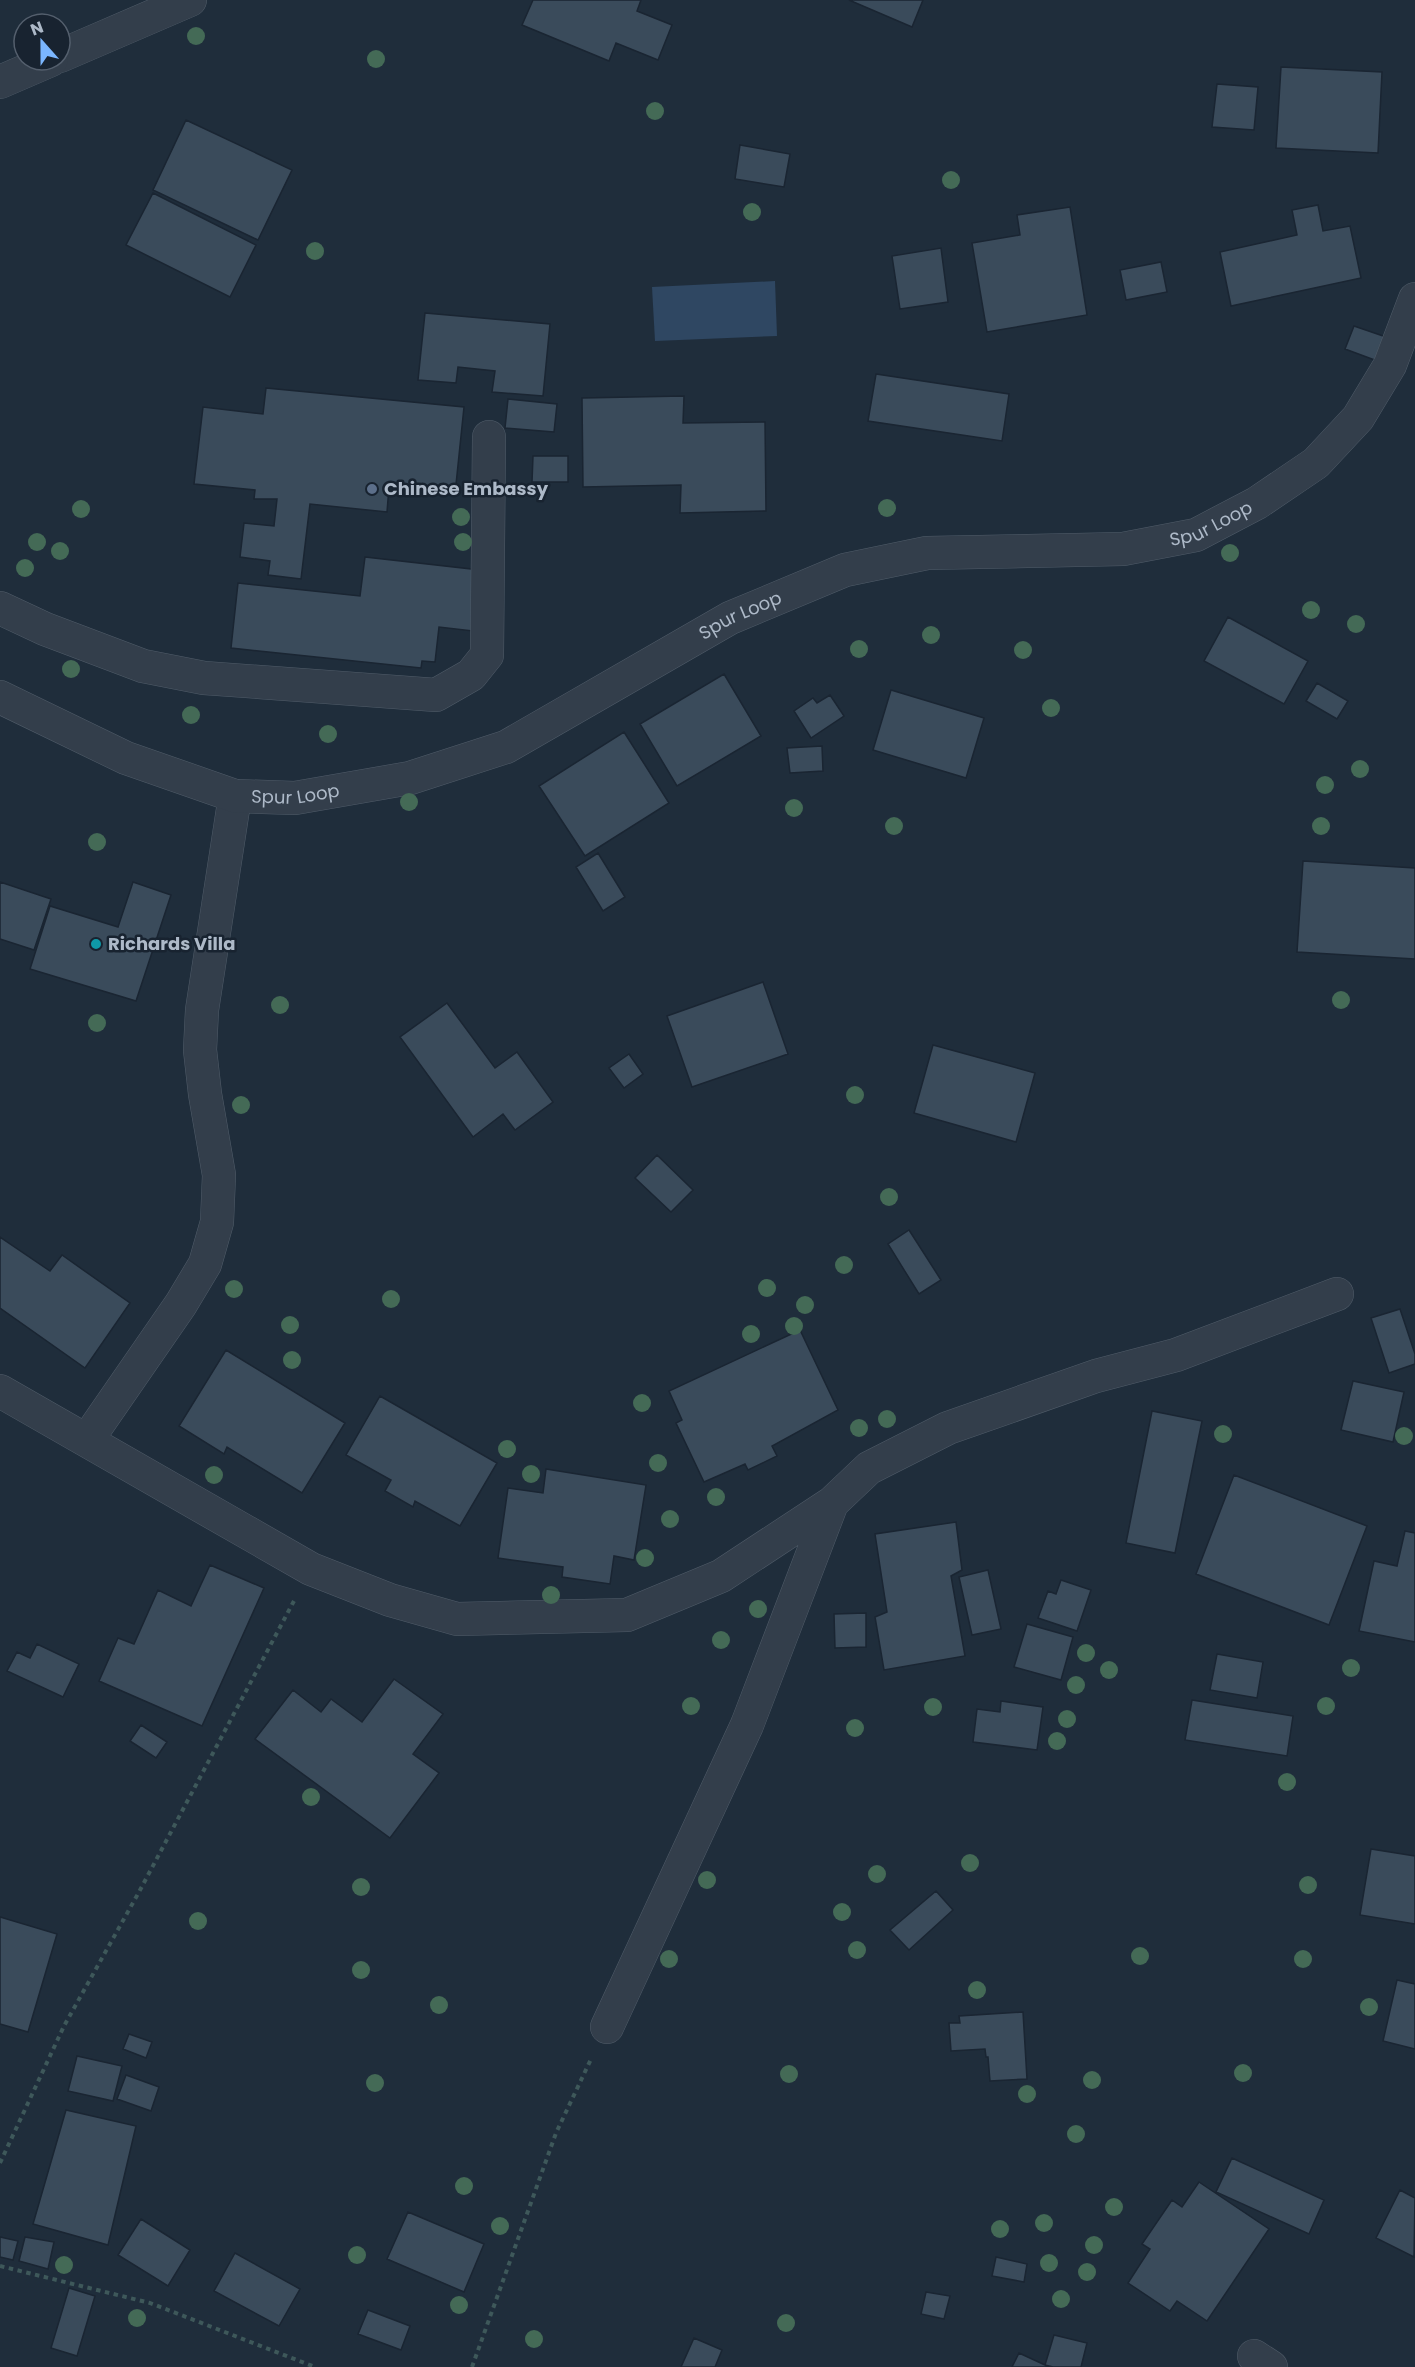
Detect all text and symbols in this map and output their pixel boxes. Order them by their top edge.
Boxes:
north arrow [12,12,72,72]
text: N [27,16,47,41]
place label: Chinese Embassy [384,476,549,501]
marker: Chinese Embassy [365,482,379,496]
street label: Spur Loop [1167,495,1257,552]
street label: Spur Loop [694,585,785,645]
street label: Spur Loop [251,777,341,810]
place label: Richards Villa [108,931,235,956]
marker: Richards Villa [89,937,103,951]

